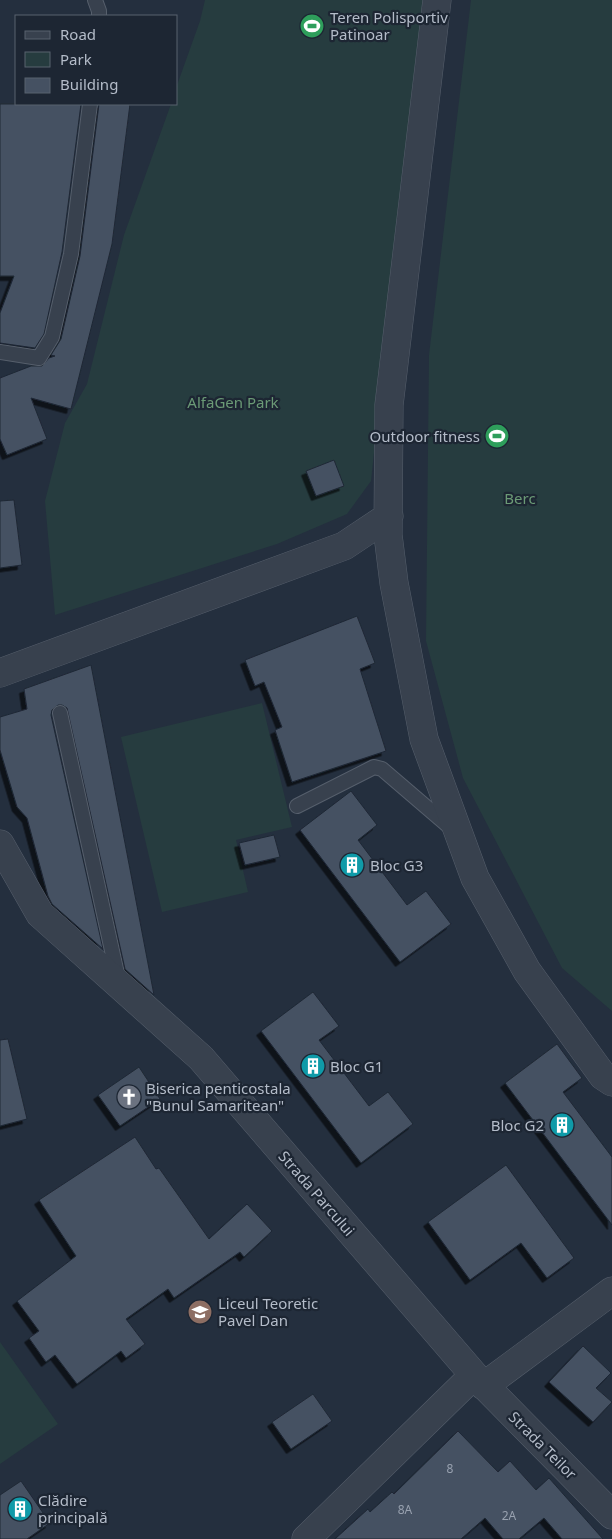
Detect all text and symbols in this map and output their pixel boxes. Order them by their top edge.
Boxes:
place label: Teren Polisportiv Patinoar [330,7,448,44]
sports icon: Teren Polisportiv Patinoar [299,13,325,39]
legend [15,15,178,105]
text: Road [60,24,96,44]
text: Park [60,49,92,69]
text: Building [60,74,118,94]
park label: AlfaGen Park [187,392,279,412]
sports icon: Outdoor fitness [484,423,510,449]
place label: Outdoor fitness [370,426,480,446]
park label: Berc [504,488,536,508]
building icon: Bloc G3 [339,852,365,878]
place label: Bloc G3 [370,855,423,875]
building icon: Bloc G1 [300,1053,326,1079]
place label: Bloc G1 [330,1056,383,1076]
place label: Biserica penticostala "Bunul Samaritean" [146,1078,291,1115]
church icon: Biserica penticostala "Bunul Samaritean" [116,1084,142,1110]
building icon: Bloc G2 [549,1112,575,1138]
place label: Bloc G2 [491,1115,544,1135]
street label: Strada Parcului [275,1146,359,1240]
place label: Liceul Teoretic Pavel Dan [218,1293,318,1330]
school or university icon: Liceul Teoretic Pavel Dan [187,1299,213,1325]
street label: Strada Teilor [505,1407,581,1483]
house number: 8 [447,1460,454,1477]
place label: Clădire principală [38,1490,108,1527]
building icon: Clădire principală [7,1496,33,1522]
house number: 8A [398,1501,413,1518]
house number: 2A [502,1507,517,1524]

